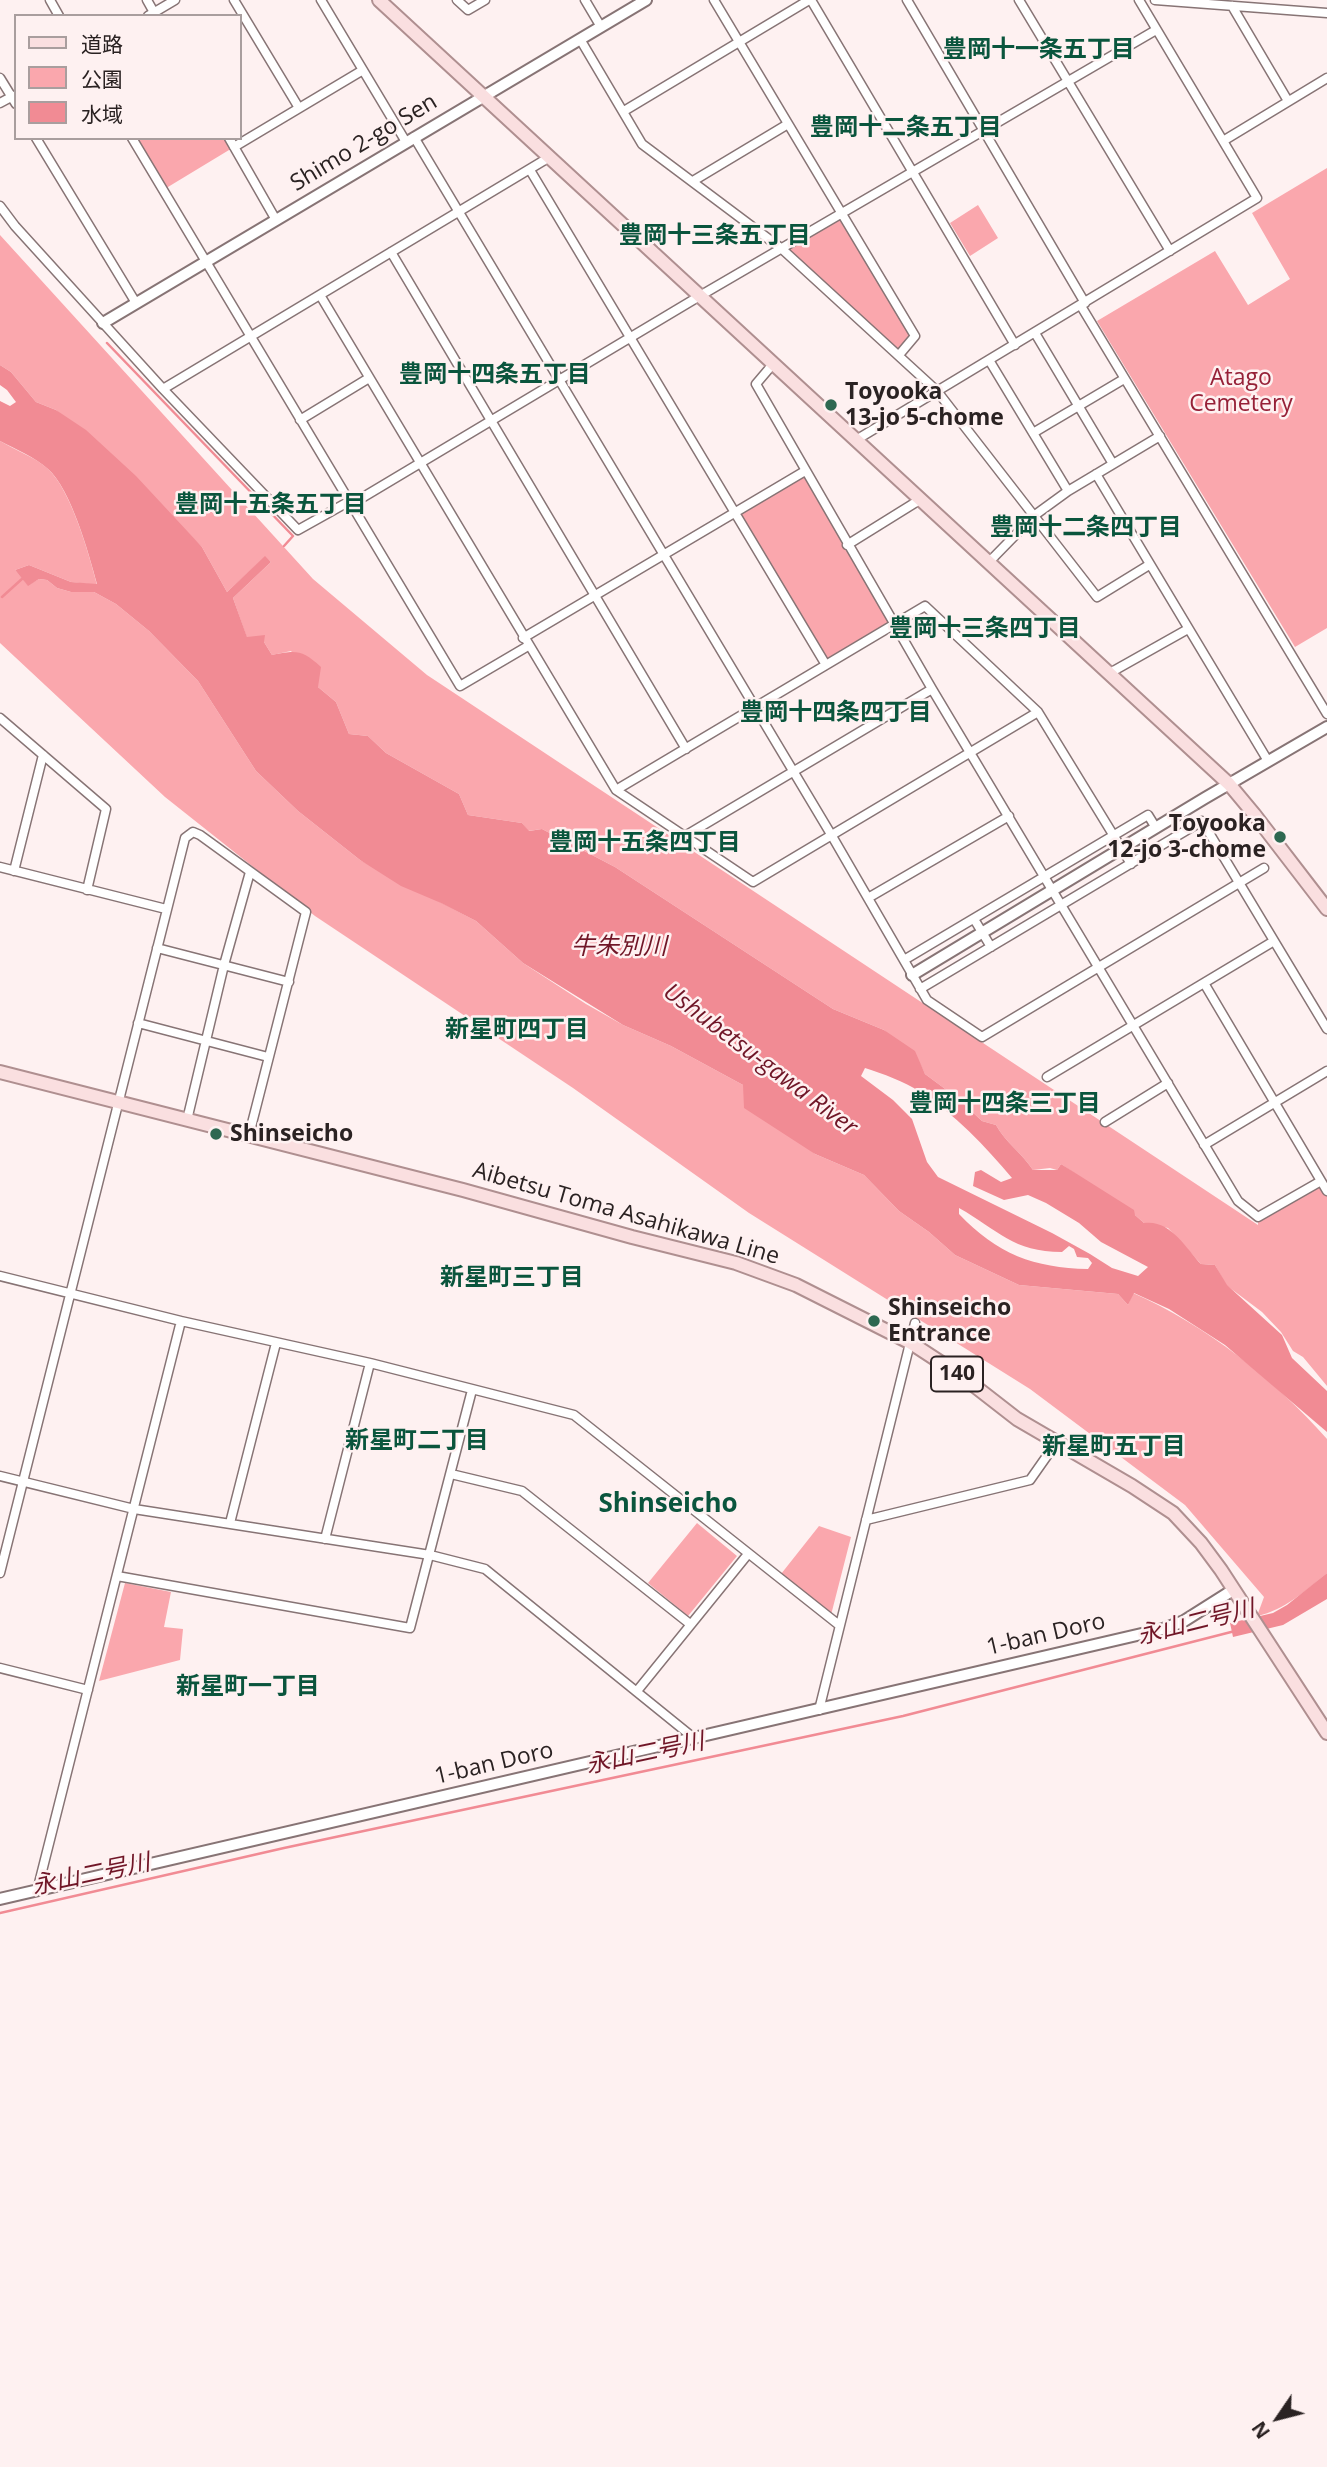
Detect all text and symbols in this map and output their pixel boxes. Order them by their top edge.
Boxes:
legend [14,14,242,140]
text: 道路 [81,30,123,58]
district label: 豊岡十一条五丁目 [943,36,1135,64]
text: 公園 [81,65,123,93]
street label: Shimo 2-go Sen [286,88,442,198]
text: 水域 [81,100,123,128]
district label: 豊岡十二条五丁目 [810,114,1002,142]
district label: 豊岡十三条五丁目 [619,222,811,250]
district label: 豊岡十四条五丁目 [399,361,591,389]
park label: Atago Cemetery [1189,364,1293,418]
place label: Toyooka 13-jo 5-chome [845,378,1004,432]
marker: Toyooka 13-jo 5-chome [823,397,839,413]
district label: 豊岡十五条五丁目 [175,491,367,519]
district label: 豊岡十二条四丁目 [990,514,1182,542]
district label: 豊岡十三条四丁目 [889,615,1081,643]
district label: 豊岡十四条四丁目 [740,699,932,727]
place label: Toyooka 12-jo 3-chome [1107,810,1266,864]
district label: 豊岡十五条四丁目 [549,829,741,857]
marker: Toyooka 12-jo 3-chome [1272,829,1288,845]
water label: 牛朱別川 [571,933,667,961]
water label: Ushubetsu-gawa River [658,978,862,1142]
district label: 新星町四丁目 [445,1016,589,1044]
district label: 豊岡十四条三丁目 [909,1090,1101,1118]
place label: Shinseicho [230,1120,353,1148]
marker: Shinseicho [208,1126,224,1142]
street label: Aibetsu Toma Asahikawa Line [470,1157,782,1271]
district label: 新星町三丁目 [440,1264,584,1292]
place label: Shinseicho Entrance [888,1294,1011,1348]
marker: Shinseicho Entrance [866,1313,882,1329]
road number: 140 [931,1356,983,1392]
district label: 新星町二丁目 [345,1427,489,1455]
district label: 新星町五丁目 [1042,1433,1186,1461]
district label: Shinseicho [598,1489,738,1521]
water label: 永山二号川 [1134,1595,1258,1651]
street label: 1-ban Doro [984,1608,1108,1662]
district label: 新星町一丁目 [176,1673,320,1701]
water label: 永山二号川 [583,1727,707,1781]
street label: 1-ban Doro [432,1737,556,1791]
water label: 永山二号川 [29,1848,153,1902]
north arrow [1243,2383,1313,2453]
text: N [1246,2416,1276,2444]

